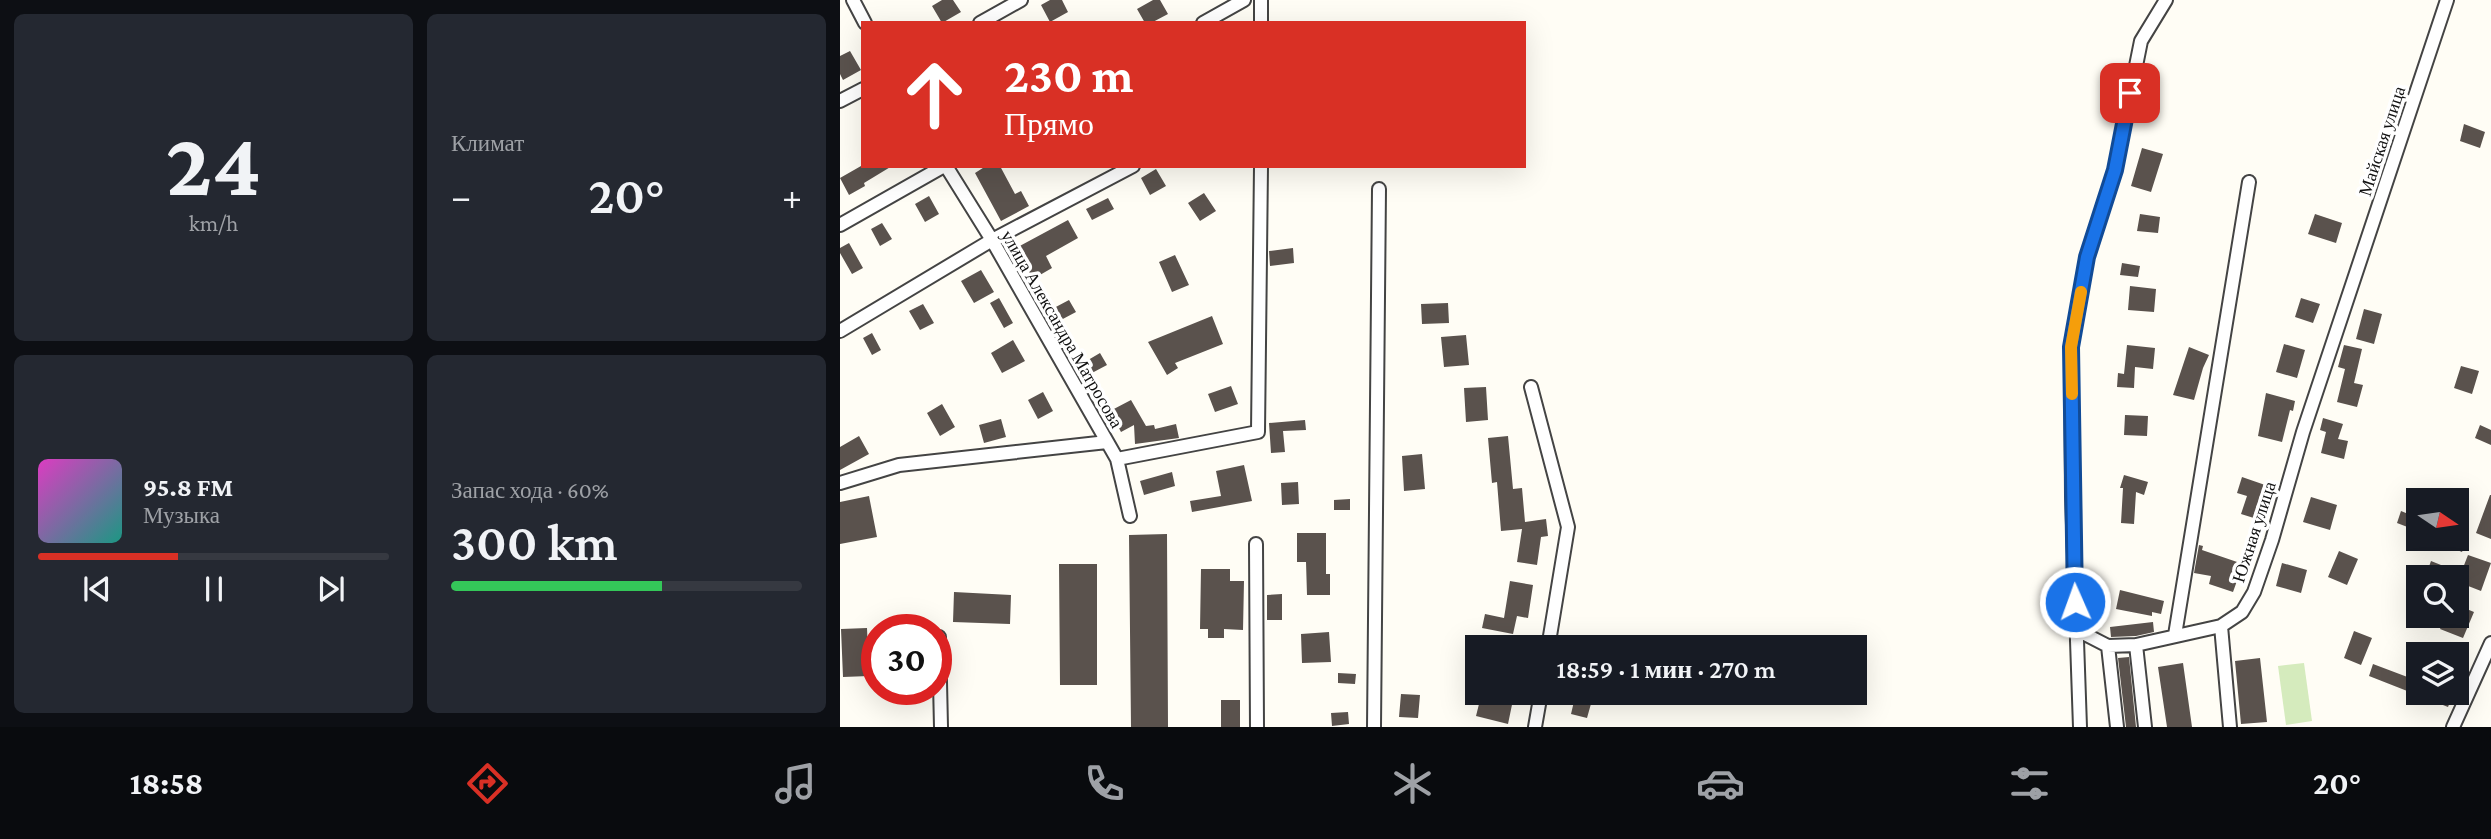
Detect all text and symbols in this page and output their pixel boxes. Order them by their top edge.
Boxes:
text: 230 m [1004,48,1134,103]
icon: ahead [889,49,980,140]
pin [2100,63,2160,123]
icon: arrive [2111,74,2149,112]
street label: Майская улица [2355,84,2409,198]
text: Прямо [1004,106,1094,142]
text: 24 [166,113,261,215]
text: Климат [451,130,524,156]
text: 20° [588,166,665,224]
text: − [451,175,471,217]
text: + [782,175,802,217]
text: km/h [189,210,238,236]
street label: улица Александра Матросова [997,227,1127,431]
text: 95.8 FM [143,473,233,502]
text: Запас хода · 60% [451,477,609,503]
street label: Южная улица [2228,479,2280,585]
north arrow [2406,488,2469,551]
map controls [2406,488,2469,705]
text: Музыка [143,502,220,528]
text: 300 km [451,513,618,571]
position arrow [2038,565,2112,639]
button: search [2406,565,2469,628]
icon: previous [78,570,116,608]
icon: pause [195,570,233,608]
icon: next [312,570,350,608]
speed limit sign: 30 [861,614,952,705]
button: layers [2406,642,2469,705]
text: 18:59 · 1 мин · 270 m [1556,655,1776,684]
icon: directions [463,759,512,808]
icon: music [771,759,820,808]
icon: phone [1080,759,1129,808]
icon: climate [1388,759,1437,808]
icon: car [1696,759,1745,808]
icon: filters [2005,759,2054,808]
text: 18:58 [130,765,203,801]
text: 20° [2313,765,2361,801]

